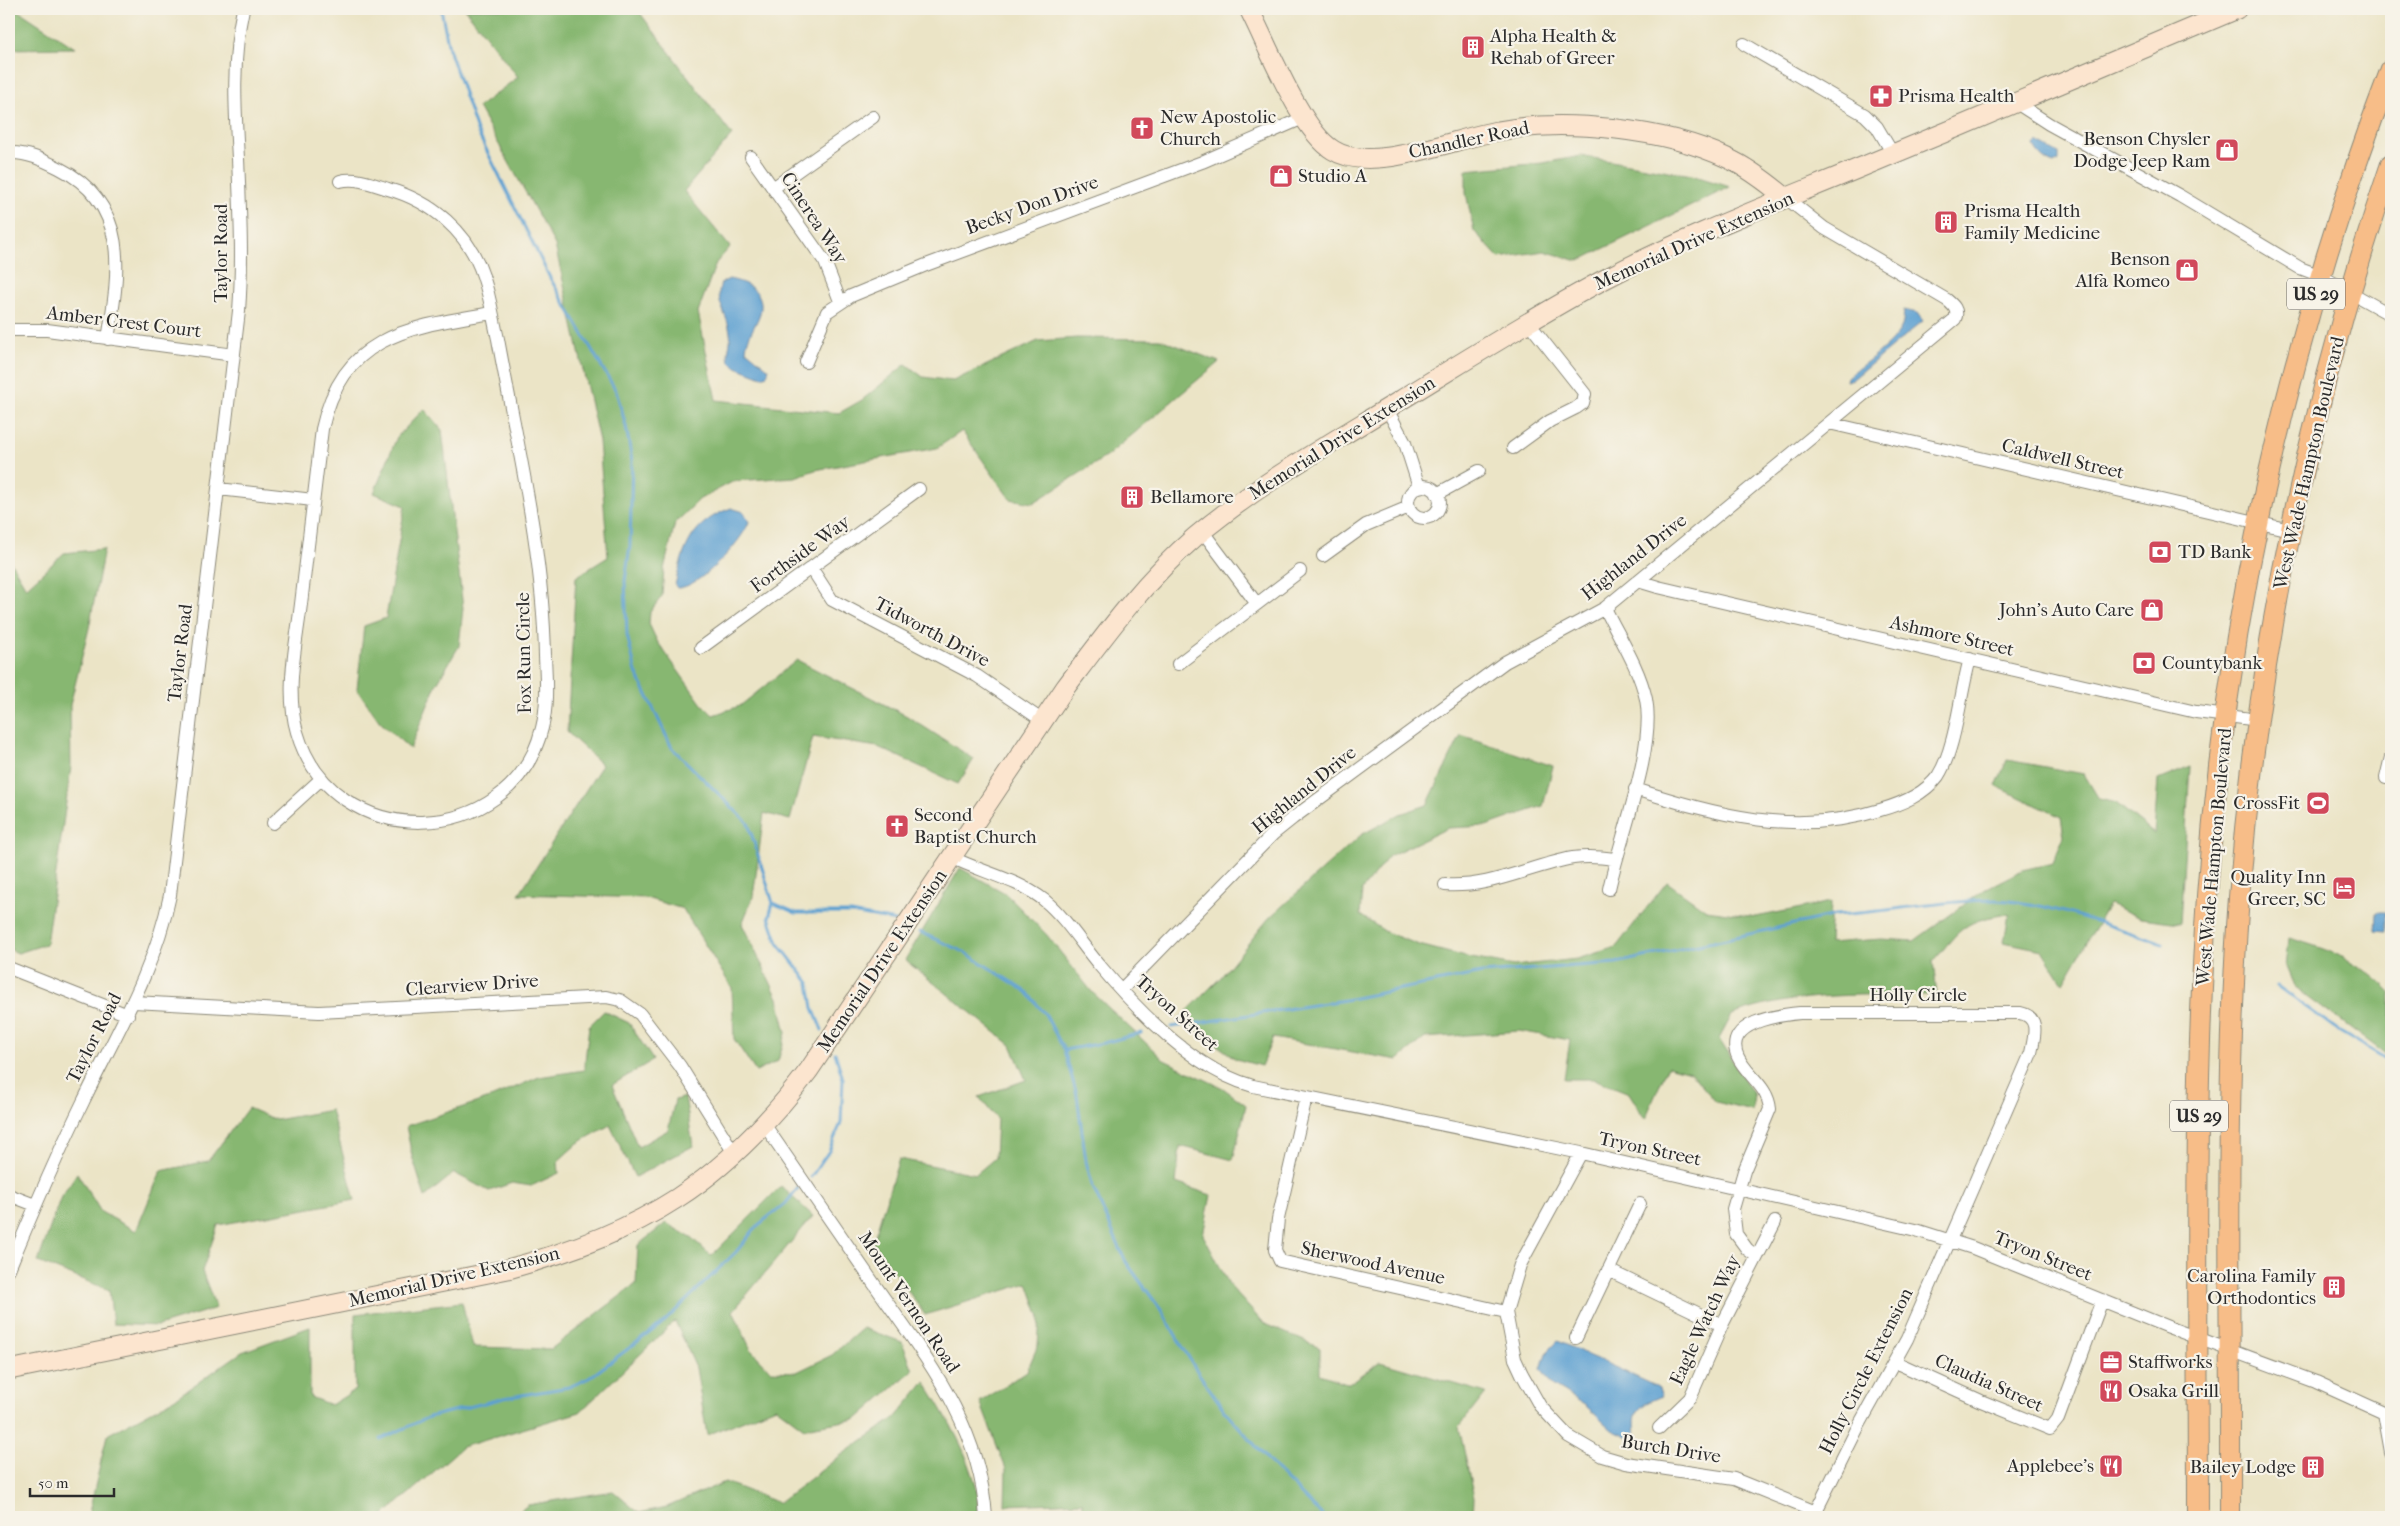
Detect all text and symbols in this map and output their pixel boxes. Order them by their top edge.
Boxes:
place label: Alpha Health & Rehab of Greer [1489,25,1617,69]
building icon: Alpha Health & Rehab of Greer [1460,34,1486,60]
pharmacy icon: Prisma Health [1868,83,1894,109]
place label: Prisma Health [1898,85,2015,107]
place label: New Apostolic Church [1160,106,1276,150]
church icon: New Apostolic Church [1129,115,1155,141]
street label: Chandler Road [1407,116,1532,163]
place label: Benson Chysler Dodge Jeep Ram [2073,128,2211,172]
shop icon: Benson Chysler Dodge Jeep Ram [2214,137,2240,163]
shop icon: Studio A [1268,163,1294,189]
place label: Studio A [1298,165,1368,187]
street label: Cinerea Way [776,168,852,269]
street label: Becky Don Drive [963,171,1101,239]
street label: Memorial Drive Extension [1591,187,1797,295]
place label: Prisma Health Family Medicine [1964,200,2100,244]
street label: Taylor Road [210,203,232,302]
building icon: Prisma Health Family Medicine [1933,209,1959,235]
place label: Benson Alfa Romeo [2074,248,2170,292]
shop icon: Benson Alfa Romeo [2174,257,2200,283]
road number: US 29 [2287,278,2345,310]
street label: Amber Crest Court [45,301,203,342]
street label: West Wade Hampton Boulevard [2269,334,2349,593]
street label: Memorial Drive Extension [1245,371,1439,505]
street label: Caldwell Street [2000,434,2126,484]
building icon: Bellamore [1119,484,1145,510]
place label: Bellamore [1150,486,1234,508]
street label: Highland Drive [1577,509,1691,605]
street label: Forthside Way [746,510,855,597]
bank icon: TD Bank [2147,539,2173,565]
place label: TD Bank [2178,541,2252,563]
street label: Fox Run Circle [512,592,536,714]
street label: Tidworth Drive [871,592,993,672]
shop icon: John's Auto Care [2139,597,2165,623]
place label: John's Auto Care [1997,599,2134,621]
street label: Taylor Road [163,602,197,703]
street label: Ashmore Street [1887,611,2016,661]
bank icon: Countybank [2131,650,2157,676]
place label: Countybank [2162,652,2263,674]
street label: West Wade Hampton Boulevard [2192,726,2236,988]
street label: Highland Drive [1248,741,1360,839]
sports icon: CrossFit [2305,790,2331,816]
place label: CrossFit [2233,792,2300,814]
place label: Second Baptist Church [914,804,1037,848]
church icon: Second Baptist Church [884,813,910,839]
street label: Memorial Drive Extension [813,865,951,1057]
place label: Quality Inn Greer, SC [2231,866,2326,910]
hotel icon: Quality Inn Greer, SC [2331,875,2357,901]
street label: Clearview Drive [405,969,539,1001]
street label: Tryon Street [1131,970,1223,1056]
street label: Holly Circle [1869,984,1967,1006]
street label: Taylor Road [62,988,127,1087]
road number: US 29 [2170,1100,2228,1132]
street label: Tryon Street [1597,1127,1703,1171]
street label: Tryon Street [1991,1226,2096,1286]
street label: Mount Vernon Road [854,1227,965,1377]
street label: Sherwood Avenue [1299,1237,1447,1289]
street label: Memorial Drive Extension [346,1242,562,1312]
street label: Eagle Watch Way [1665,1251,1745,1389]
place label: Carolina Family Orthodontics [2187,1265,2317,1309]
building icon: Carolina Family Orthodontics [2321,1274,2347,1300]
street label: Holly Circle Extension [1815,1284,1917,1458]
street label: Claudia Street [1931,1349,2047,1417]
office icon: Staffworks [2098,1349,2124,1375]
place label: Staffworks [2128,1351,2213,1373]
restaurant icon: Osaka Grill [2098,1378,2124,1404]
place label: Osaka Grill [2128,1380,2219,1402]
street label: Burch Drive [1620,1430,1722,1468]
restaurant icon: Applebee's [2098,1453,2124,1479]
building icon: Bailey Lodge [2300,1454,2326,1480]
place label: Applebee's [2006,1455,2094,1477]
place label: Bailey Lodge [2190,1456,2296,1478]
scale bar [30,1466,114,1498]
text: 50 m [38,1474,69,1492]

